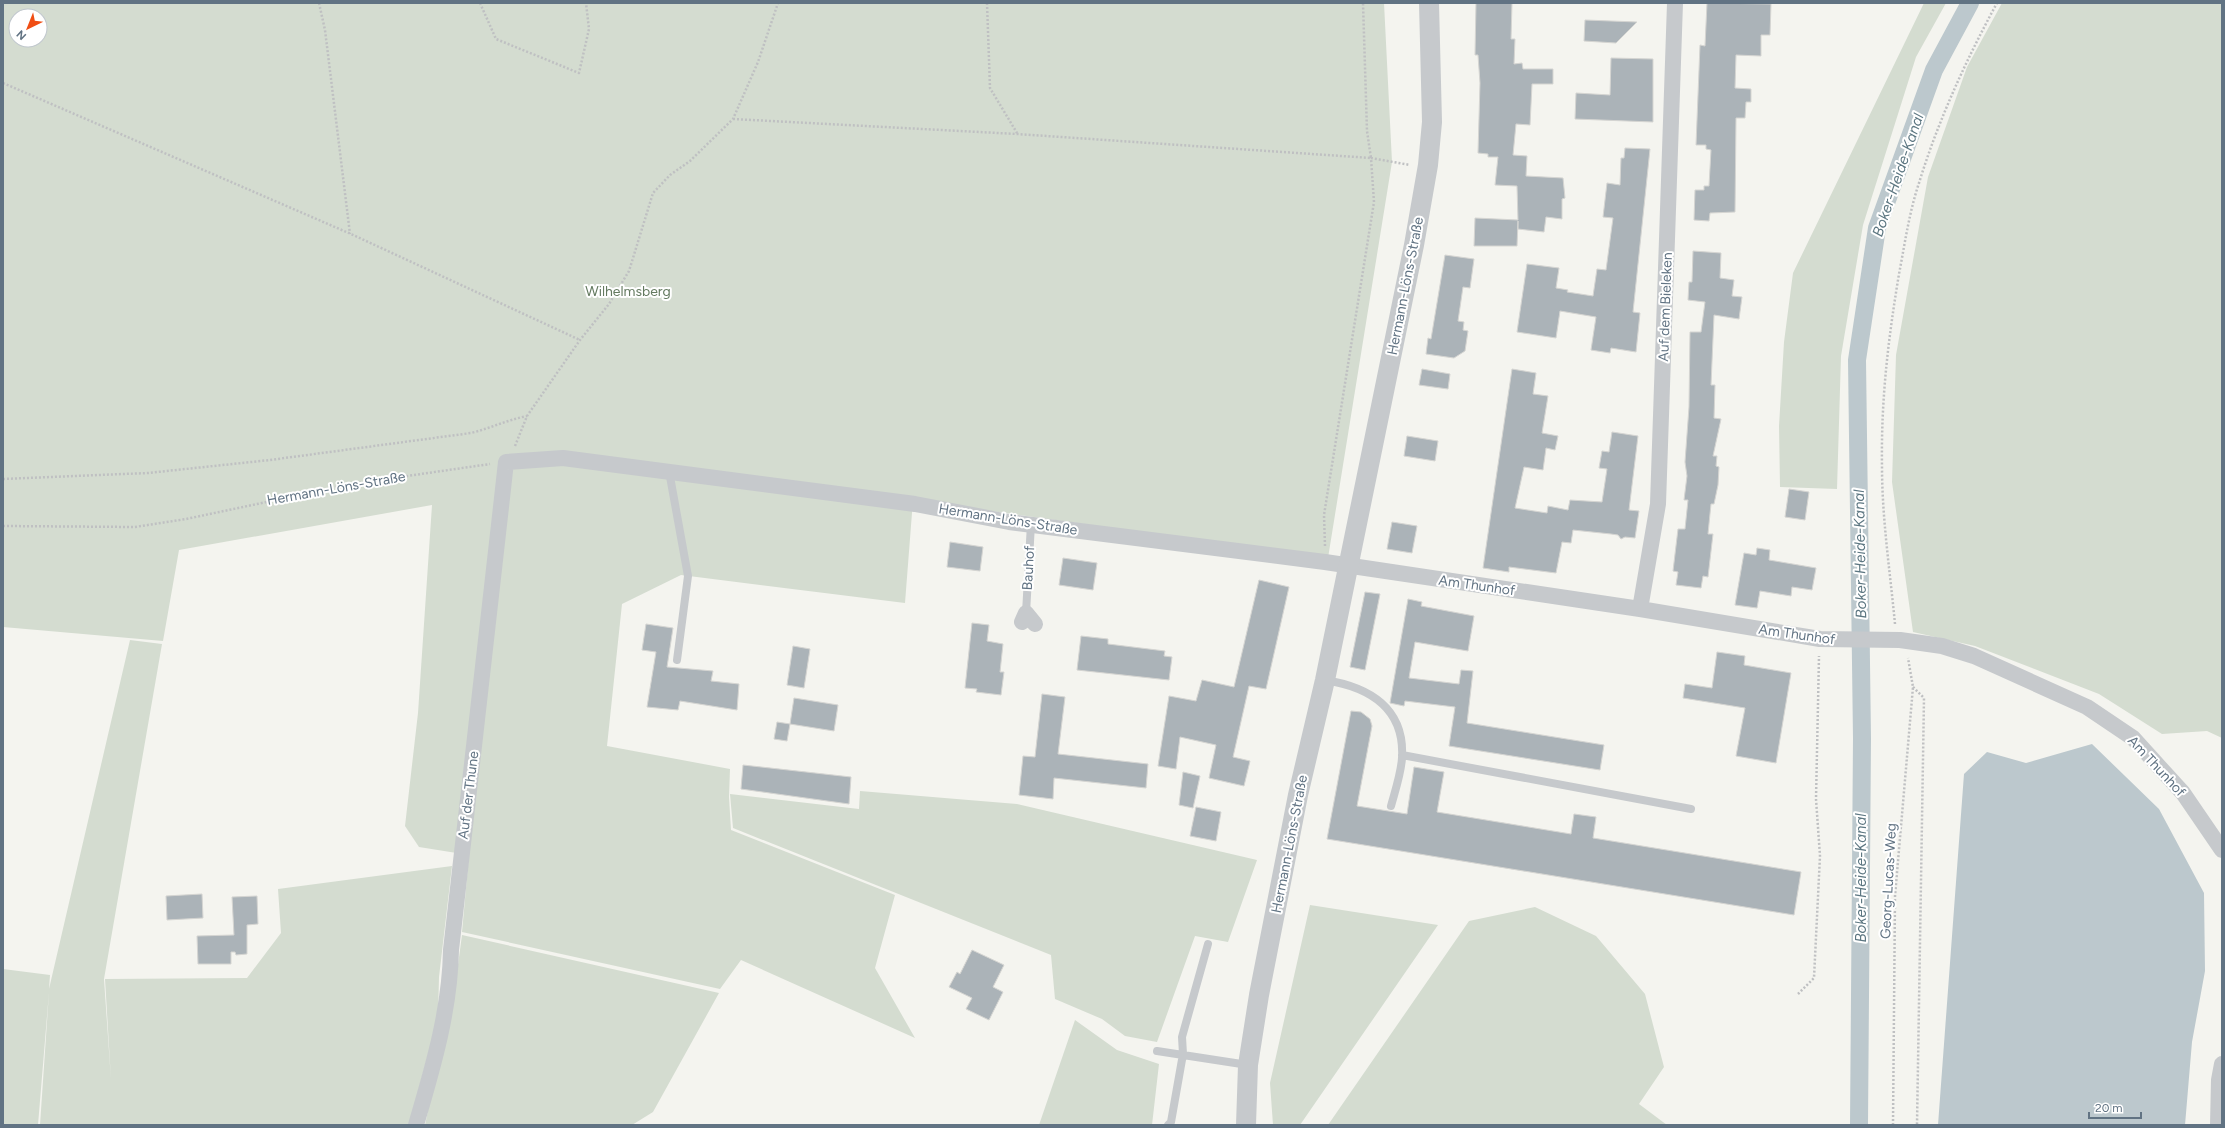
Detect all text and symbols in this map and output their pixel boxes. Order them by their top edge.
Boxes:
north arrow [8,8,48,48]
text: N [14,27,29,43]
water label: Boker-Heide-Kanal [1868,110,1928,239]
street label: Hermann-Löns-Straße [1384,215,1427,357]
street label: Auf dem Bieleken [1655,252,1676,362]
park label: Wilhelmsberg [585,283,671,300]
street label: Hermann-Löns-Straße [266,468,407,509]
water label: Boker-Heide-Kanal [1850,489,1870,619]
street label: Hermann-Löns-Straße [937,500,1079,539]
street label: Bauhof [1019,544,1038,591]
street label: Am Thunhof [1438,572,1517,599]
street label: Am Thunhof [1758,621,1837,648]
street label: Am Thunhof [2124,732,2190,801]
street label: Auf der Thune [455,750,482,840]
street label: Hermann-Löns-Straße [1268,773,1311,915]
water label: Boker-Heide-Kanal [1852,813,1870,943]
street label: Georg-Lucas-Weg [1877,823,1900,939]
scale bar [2089,1094,2141,1120]
text: 20 m [2095,1101,2123,1115]

